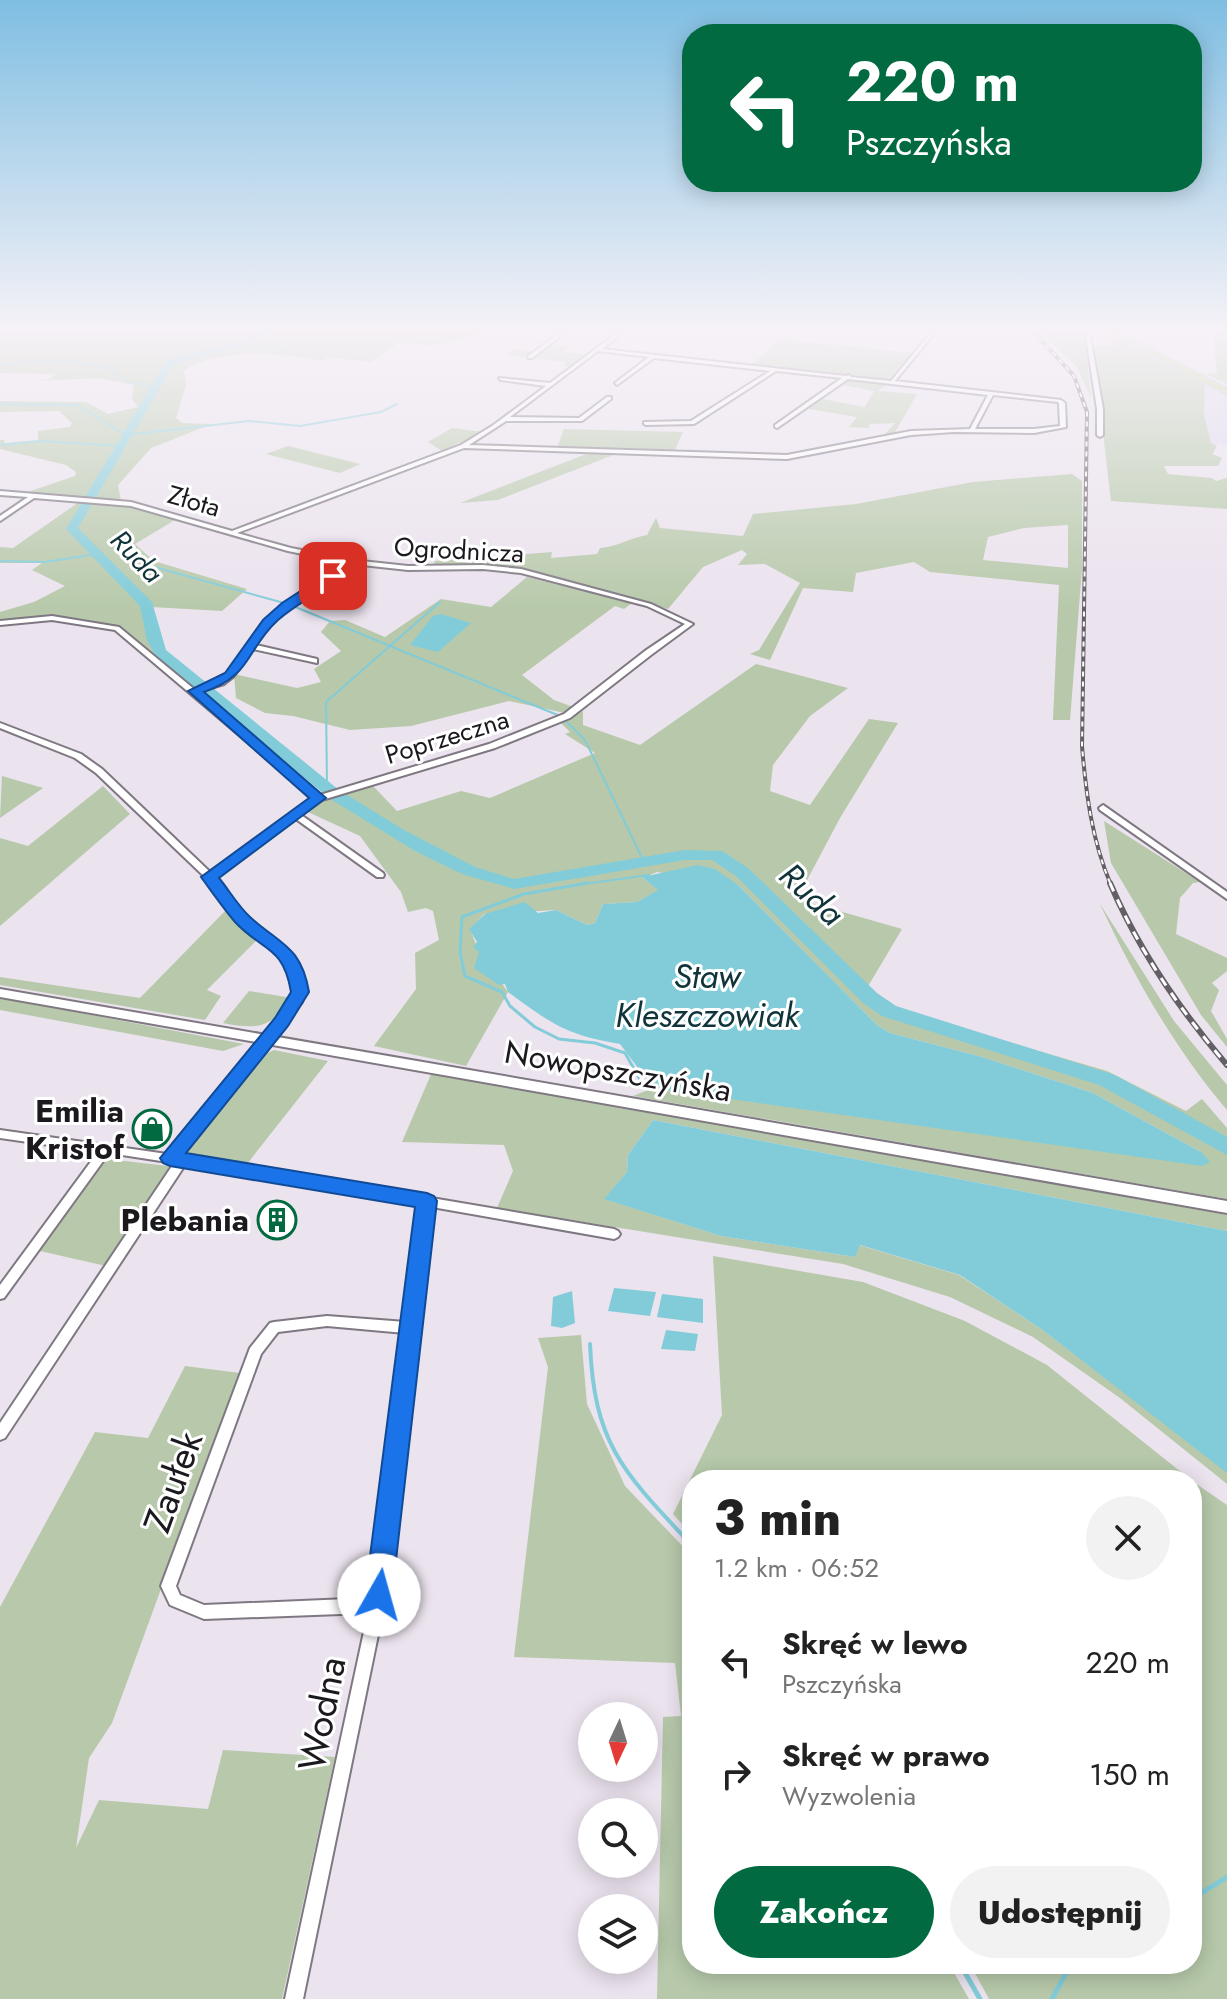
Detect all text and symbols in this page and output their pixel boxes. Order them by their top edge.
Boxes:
text: 220 m [846,41,1019,122]
icon: left [714,56,818,160]
text: Pszczyńska [846,116,1012,168]
street label: Złota [163,475,225,527]
water label: Ruda [101,520,173,593]
street label: Ogrodnicza [393,528,525,572]
pin [299,542,367,610]
icon: arrive [311,554,355,598]
street label: Poprzeczna [380,700,514,774]
water label: Ruda [768,851,855,937]
water label: Staw Kleszczowiak [615,952,800,1040]
street label: Nowopszczyńska [501,1028,735,1114]
place label: Emilia Kristof [25,1088,126,1171]
shop icon: Emilia Kristof [131,1108,173,1150]
place label: Plebania [121,1197,249,1243]
building icon: Plebania [256,1199,298,1241]
street label: Zaułek [129,1423,216,1540]
text: 3 min [714,1484,841,1553]
button: close [1086,1496,1170,1580]
text: 1.2 km · 06:52 [714,1549,879,1587]
position arrow [337,1553,421,1637]
text: Skręć w lewo [782,1622,968,1665]
icon: left [714,1640,758,1684]
text: 220 m [1085,1641,1170,1684]
street label: Wodna [284,1652,359,1776]
text: Pszczyńska [782,1665,902,1703]
north arrow [578,1702,658,1782]
map controls [578,1702,658,1974]
text: Skręć w prawo [782,1734,990,1777]
icon: right [714,1752,758,1796]
text: 150 m [1089,1753,1170,1796]
text: Wyzwolenia [782,1777,916,1815]
button: search [578,1798,658,1878]
button: Zakończ [714,1866,934,1958]
button: Udostępnij [950,1866,1170,1958]
button: layers [578,1894,658,1974]

